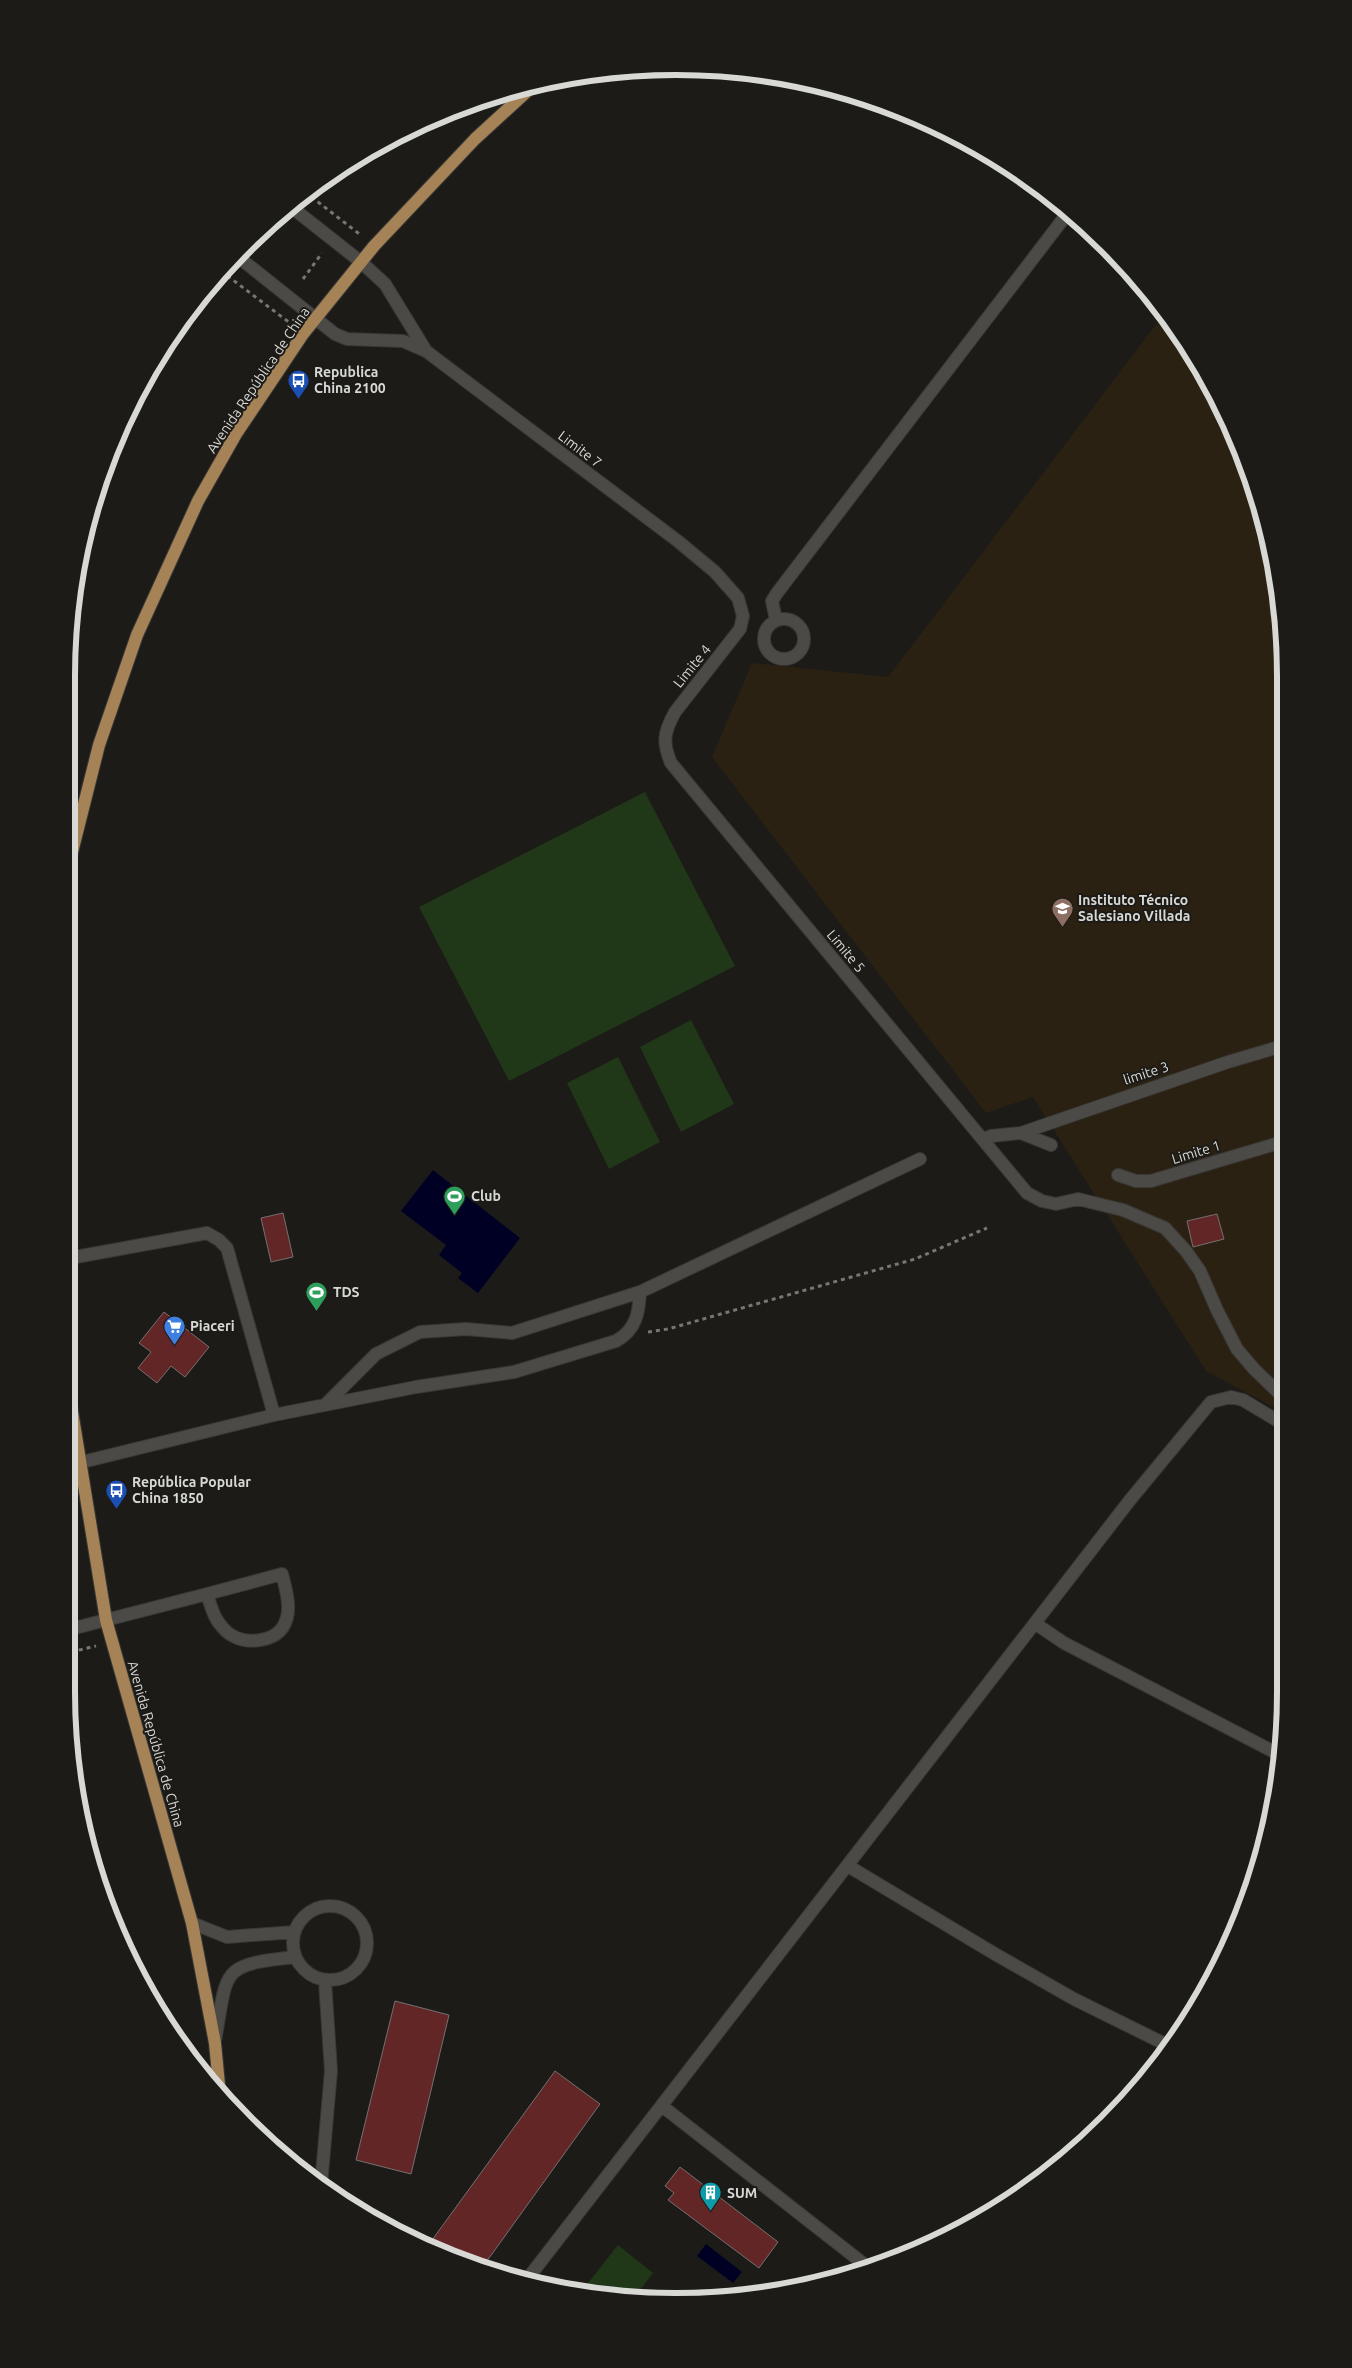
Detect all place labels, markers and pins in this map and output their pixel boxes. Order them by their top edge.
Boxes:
place label: Republica China 2100 [314,364,386,396]
bus stop icon: Republica China 2100 [286,368,310,399]
place label: Instituto Técnico Salesiano Villada [1078,892,1190,924]
school or university icon: Instituto Técnico Salesiano Villada [1050,896,1074,927]
sports icon: Club [443,1184,467,1215]
place label: Club [471,1188,501,1204]
sports icon: TDS [305,1280,329,1311]
place label: TDS [333,1284,360,1300]
supermarket icon: Piaceri [162,1314,186,1345]
place label: Piaceri [190,1318,235,1334]
place label: República Popular China 1850 [132,1474,251,1506]
bus stop icon: República Popular China 1850 [104,1478,128,1509]
building icon: SUM [699,2181,723,2212]
place label: SUM [727,2185,757,2201]

